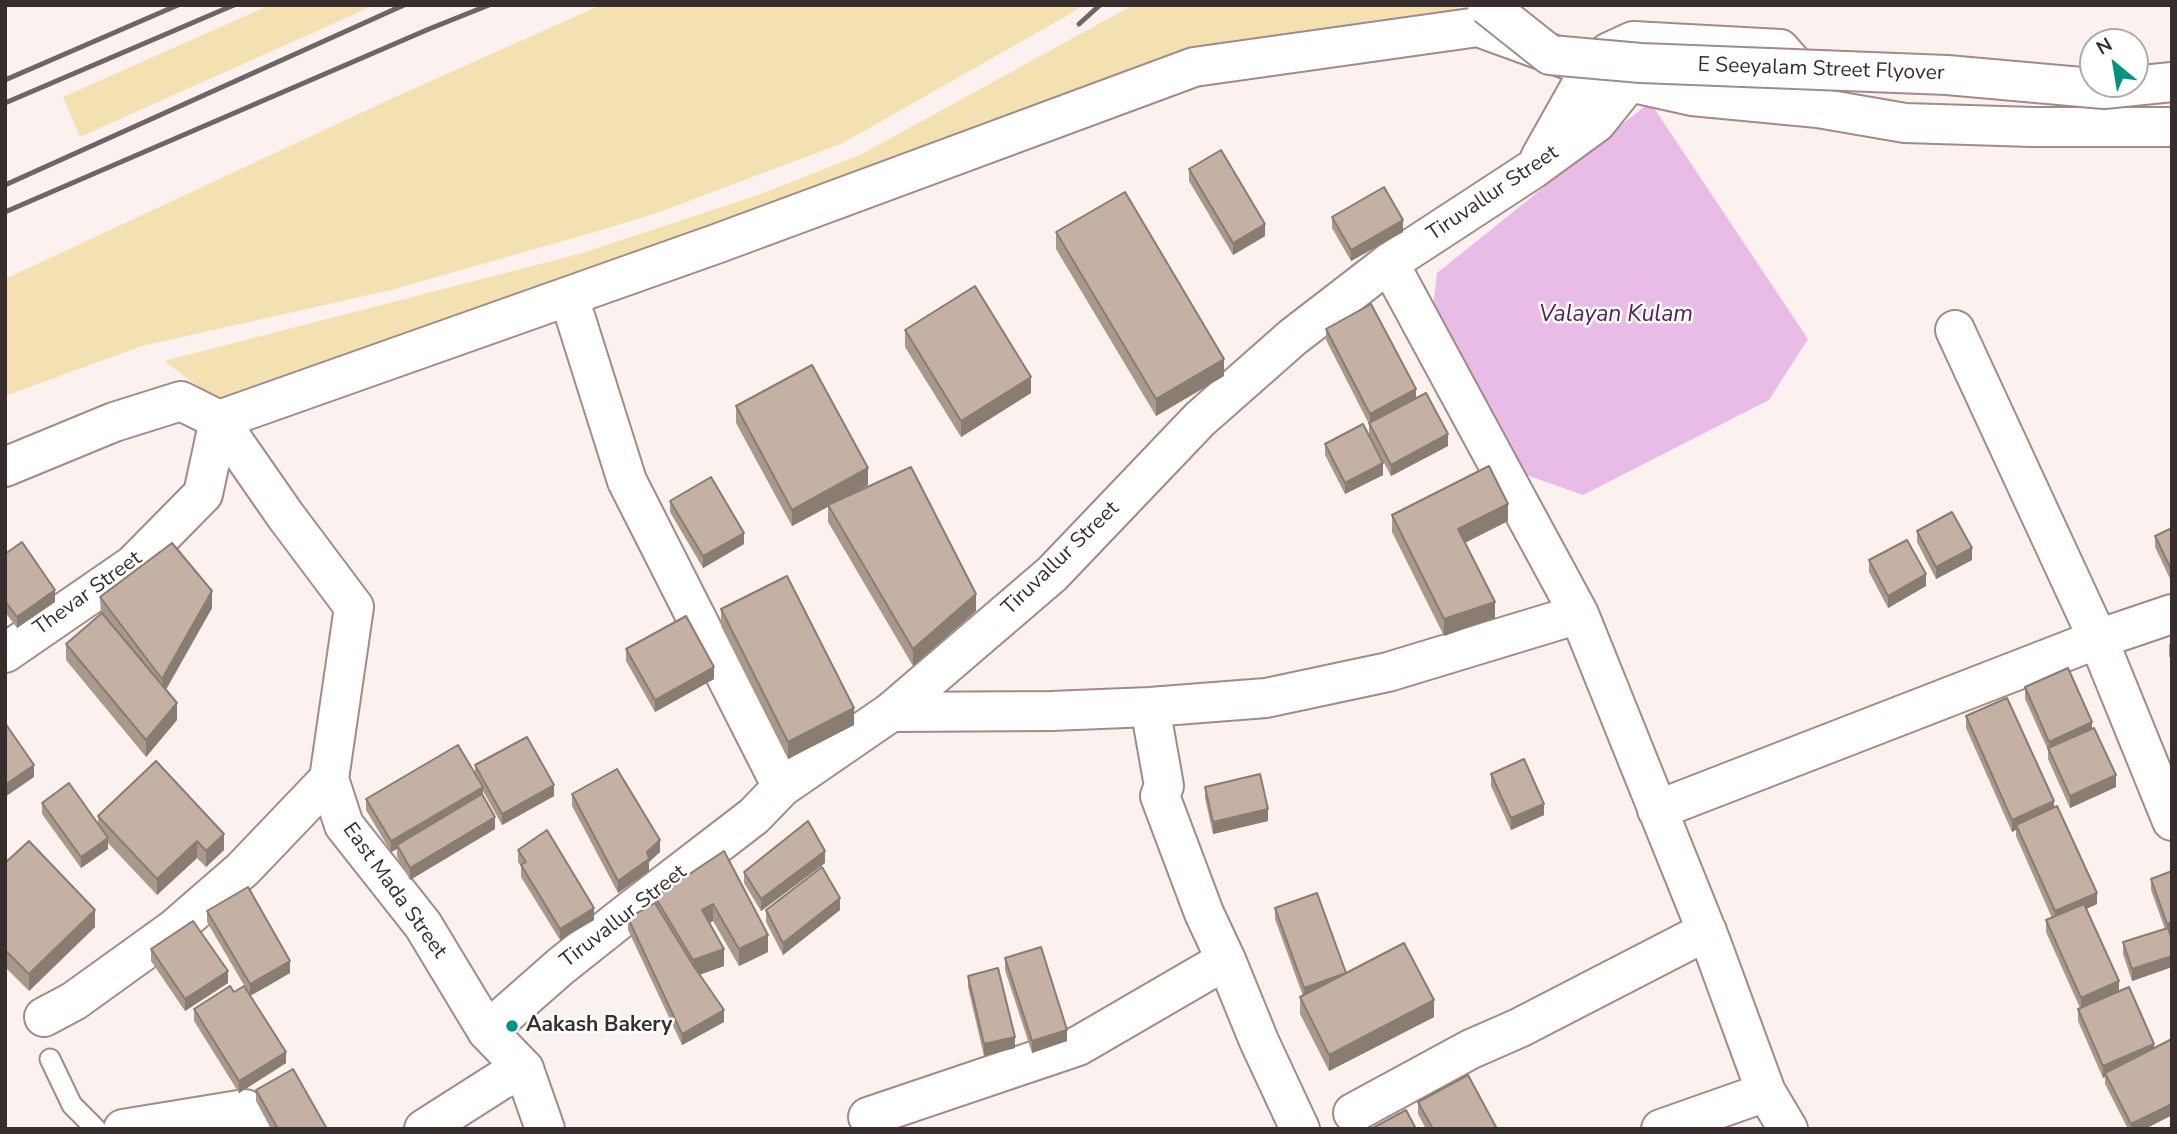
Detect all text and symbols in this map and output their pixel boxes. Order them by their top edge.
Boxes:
north arrow [2079,28,2149,98]
text: N [2092,32,2117,61]
street label: E Seeyalam Street Flyover [1697,53,1945,87]
street label: Tiruvallur Street [1423,141,1563,247]
water label: Valayan Kulam [1539,301,1693,329]
street label: Tiruvallur Street [997,497,1125,621]
street label: Thevar Street [29,546,147,642]
street label: East Mada Street [336,818,452,964]
street label: Tiruvallur Street [556,860,692,974]
place label: Aakash Bakery [526,1013,672,1039]
marker: Aakash Bakery [504,1018,520,1034]

